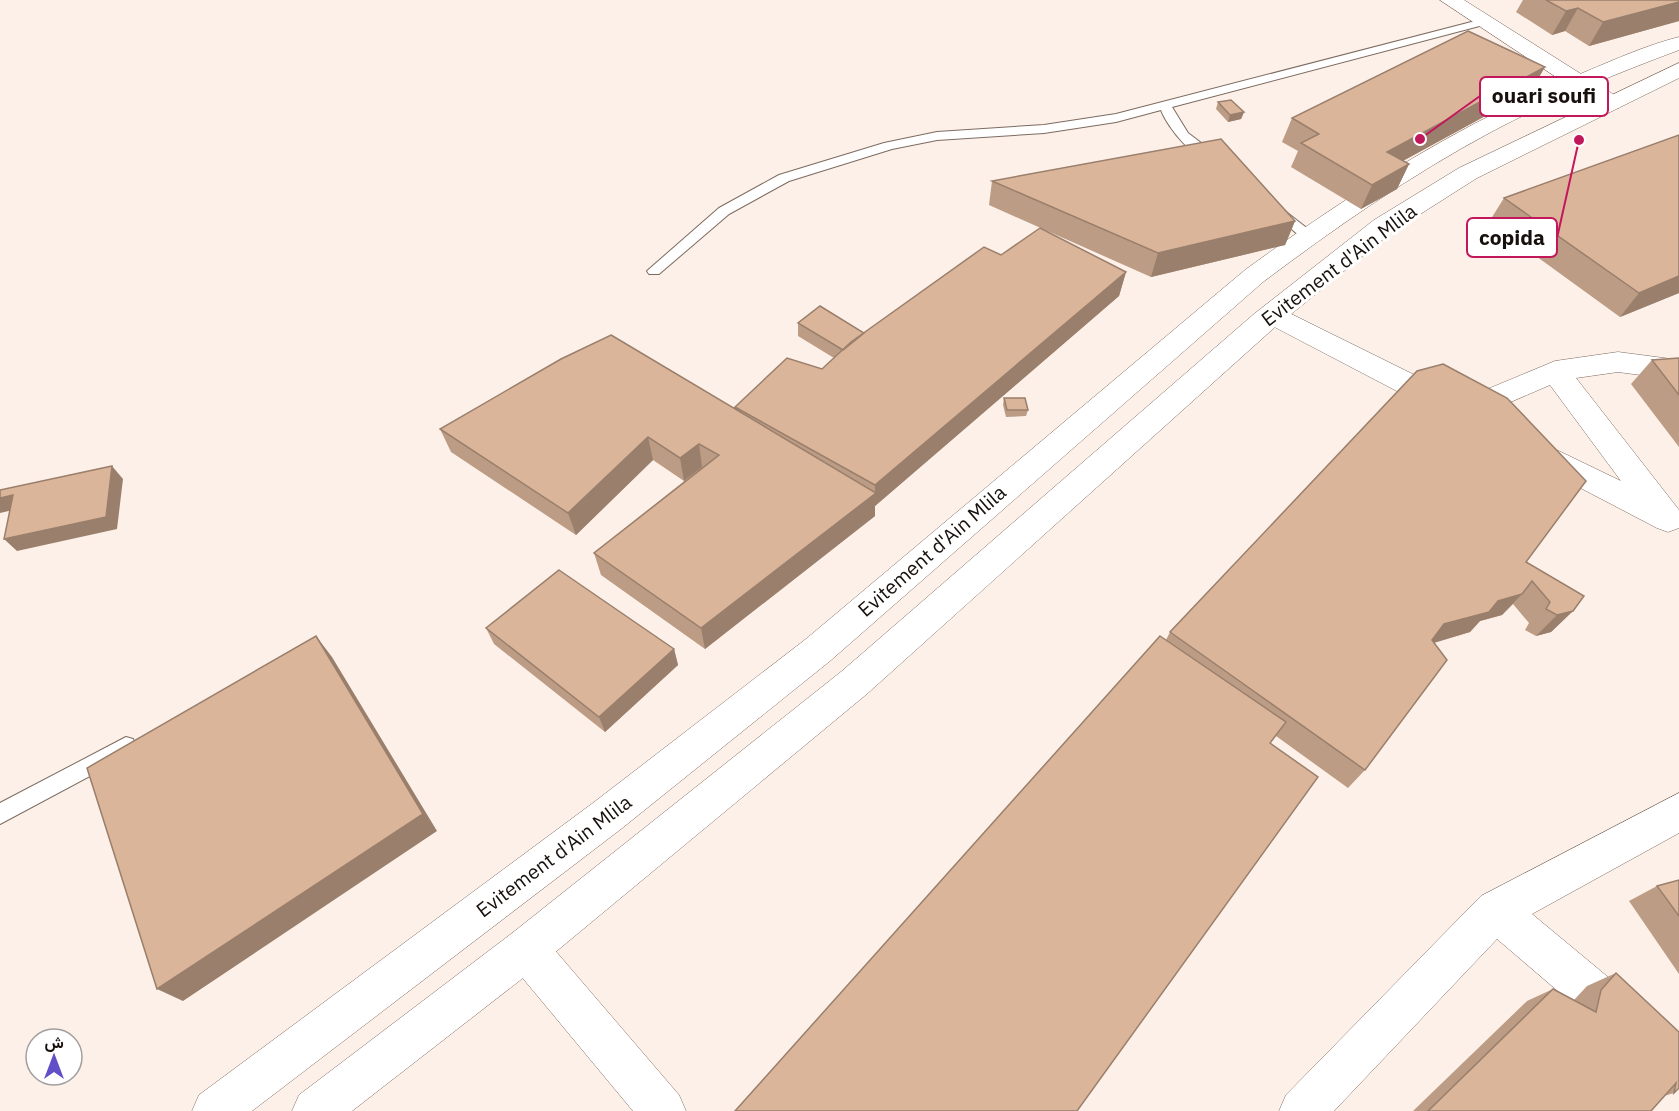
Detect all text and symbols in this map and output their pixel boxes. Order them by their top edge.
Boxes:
callout: ouari soufi [1480,77,1608,116]
text: ouari soufi [1492,81,1596,109]
street label: Evitement d'Ain Mlila [1255,197,1422,332]
callout: copida [1467,218,1557,257]
text: copida [1479,223,1545,251]
street label: Evitement d'Ain Mlila [852,479,1012,623]
street label: Evitement d'Ain Mlila [470,788,637,923]
north arrow [24,1027,84,1087]
text: ش [44,1032,64,1052]

